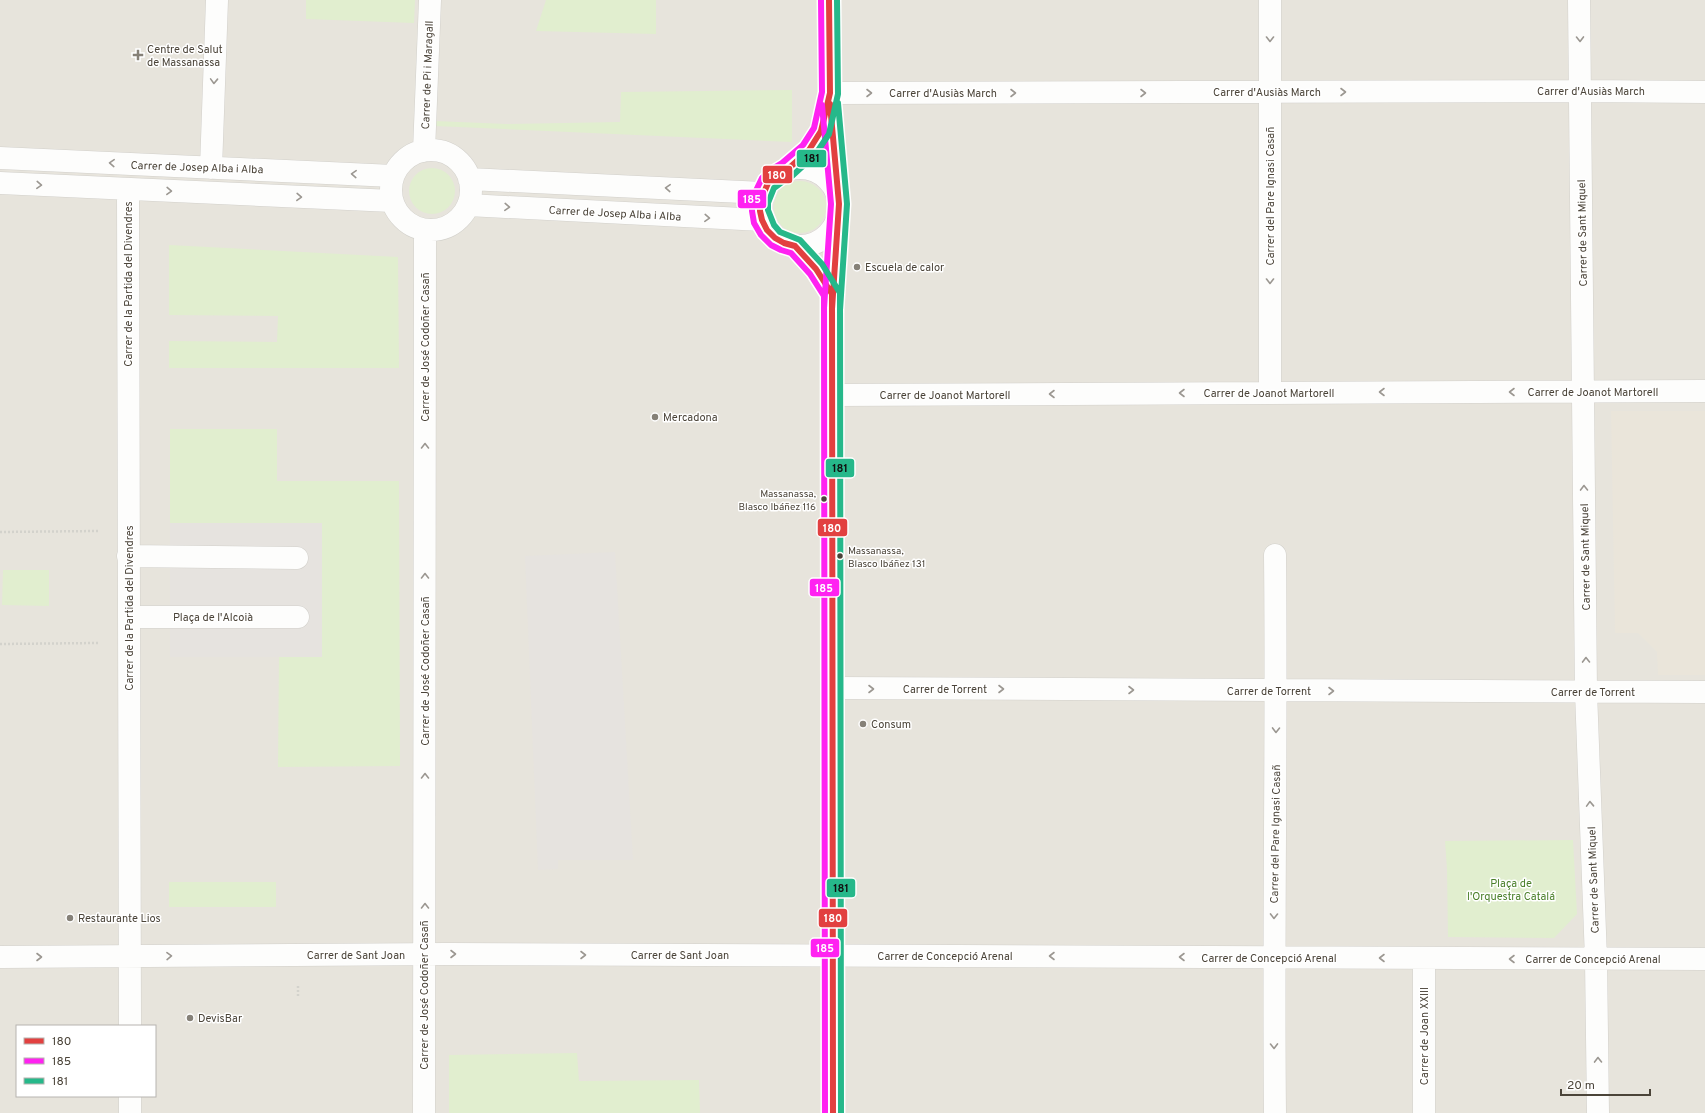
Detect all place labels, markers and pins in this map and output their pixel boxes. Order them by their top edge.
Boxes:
place label: Centre de Salut de Massanassa [147,43,223,70]
marker: Centre de Salut de Massanassa [132,49,144,61]
place label: Escuela de calor [865,261,945,275]
marker: Escuela de calor [852,262,862,272]
place label: Mercadona [663,411,718,425]
marker: Mercadona [650,412,660,422]
place label: Massanassa, Blasco Ibáñez 116 [739,488,816,514]
marker: Massanassa, Blasco Ibáñez 116 [819,494,829,504]
place label: Massanassa, Blasco Ibáñez 131 [848,545,926,571]
marker: Massanassa, Blasco Ibáñez 131 [835,551,845,561]
place label: Consum [871,718,911,732]
marker: Consum [858,719,868,729]
place label: Restaurante Lios [78,912,161,926]
marker: Restaurante Lios [65,913,75,923]
place label: DevisBar [198,1012,243,1026]
marker: DevisBar [185,1013,195,1023]

